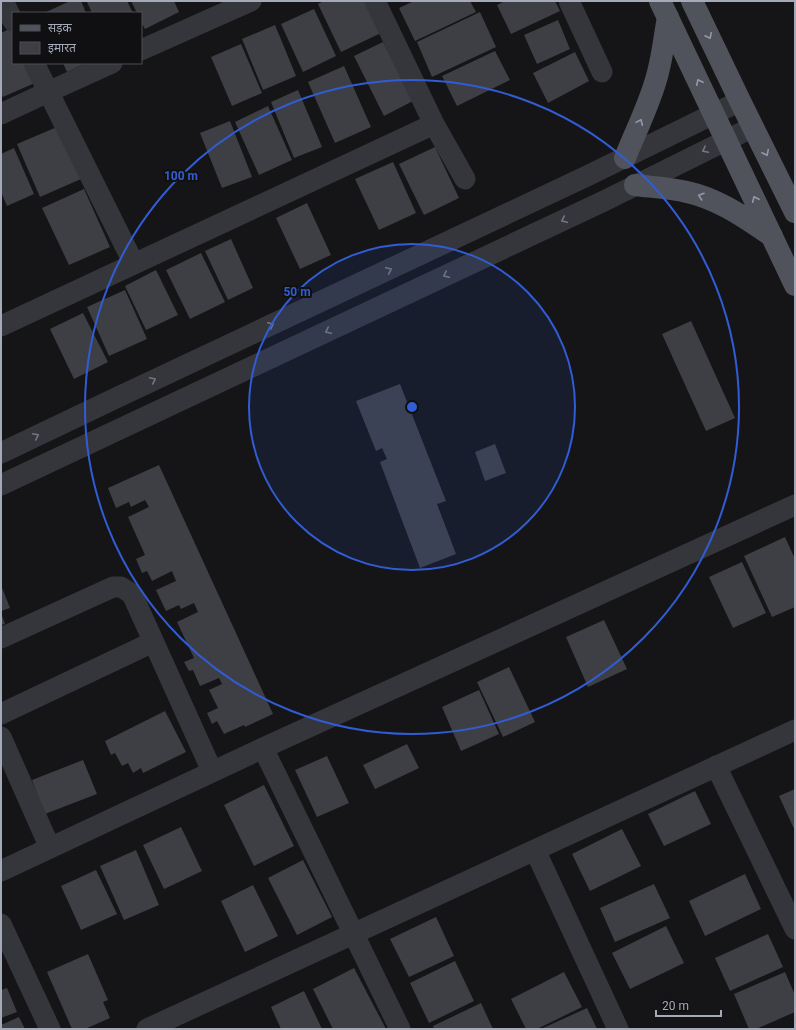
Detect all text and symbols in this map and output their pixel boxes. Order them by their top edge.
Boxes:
legend [12,12,142,64]
text: सड़क [48,21,73,35]
one-way arrow [704,32,712,39]
text: इमारत [48,41,77,55]
one-way arrow [696,79,704,86]
one-way arrow [636,119,644,126]
one-way arrow [702,146,710,153]
one-way arrow [761,149,769,156]
text: 100 m [164,169,198,183]
one-way arrow [698,193,705,201]
one-way arrow [752,196,760,204]
one-way arrow [560,215,568,223]
one-way arrow [384,267,392,275]
one-way arrow [443,270,450,278]
text: 50 m [283,285,311,299]
one-way arrow [267,322,274,330]
one-way arrow [325,326,333,334]
one-way arrow [149,377,157,385]
centre of rings [405,400,419,414]
one-way arrow [32,433,39,441]
scale bar [656,992,721,1018]
text: 20 m [662,999,689,1013]

